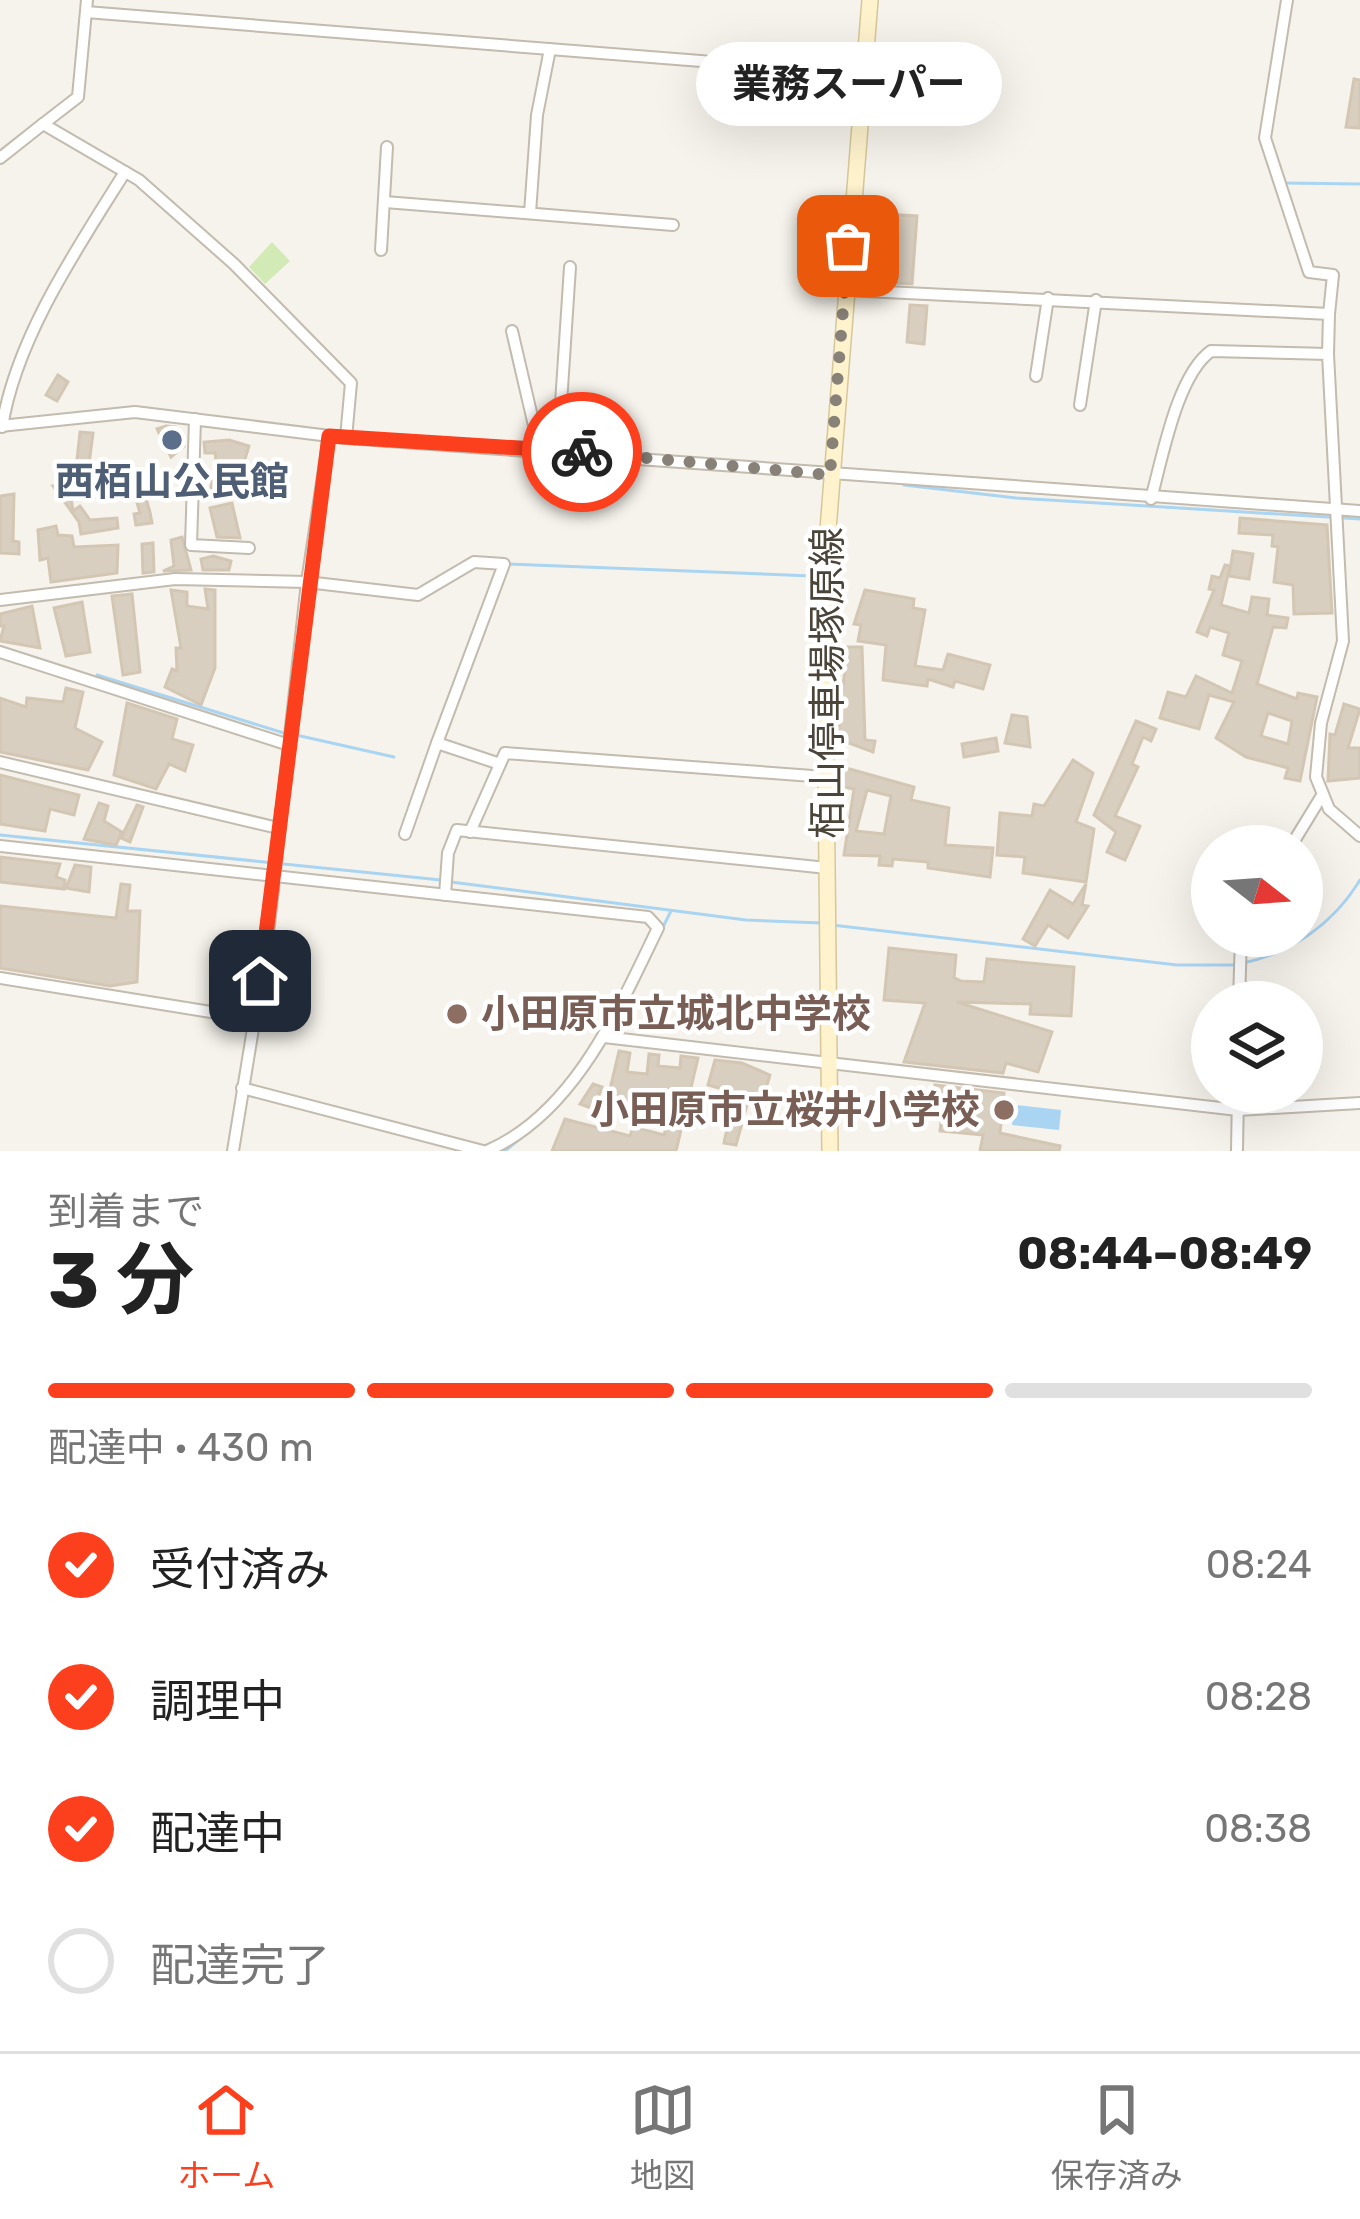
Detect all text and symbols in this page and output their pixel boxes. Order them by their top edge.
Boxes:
callout: 業務スーパー [695,42,1001,126]
text: 業務スーパー [732,61,966,107]
pin [797,195,899,297]
icon: bag [815,213,881,279]
courier [522,392,642,512]
icon: bike [549,419,615,485]
marker: 西栢山公民館 [159,427,185,453]
place label: 西栢山公民館 [55,459,289,505]
street label: 栢山停車場塚原線 [805,527,851,839]
north arrow [1191,825,1323,957]
map controls [1191,825,1323,1113]
pin [209,930,311,1032]
icon: home [227,948,293,1014]
button: layers [1191,981,1323,1113]
place label: 小田原市立城北中学校 [481,991,871,1037]
marker: 小田原市立城北中学校 [444,1001,470,1027]
place label: 小田原市立桜井小学校 [590,1087,980,1133]
marker: 小田原市立桜井小学校 [991,1097,1017,1123]
text: 到着まで [48,1189,204,1235]
text: 08:44–08:49 [1017,1227,1312,1280]
text: 3 分 [48,1234,194,1327]
text: 配達中 · 430 m [48,1425,314,1471]
icon: check [48,1532,114,1598]
text: 08:24 [1206,1542,1312,1588]
text: 受付済み [150,1543,330,1596]
icon: check [48,1664,114,1730]
text: 08:28 [1205,1674,1312,1720]
text: 調理中 [150,1675,285,1728]
icon: check [48,1796,114,1862]
text: 08:38 [1204,1806,1312,1852]
text: 配達中 [150,1807,285,1860]
text: 配達完了 [150,1939,330,1992]
tab: ホーム [177,2077,275,2197]
tab: 地図 [630,2077,696,2197]
tab: 保存済み [1051,2077,1183,2197]

